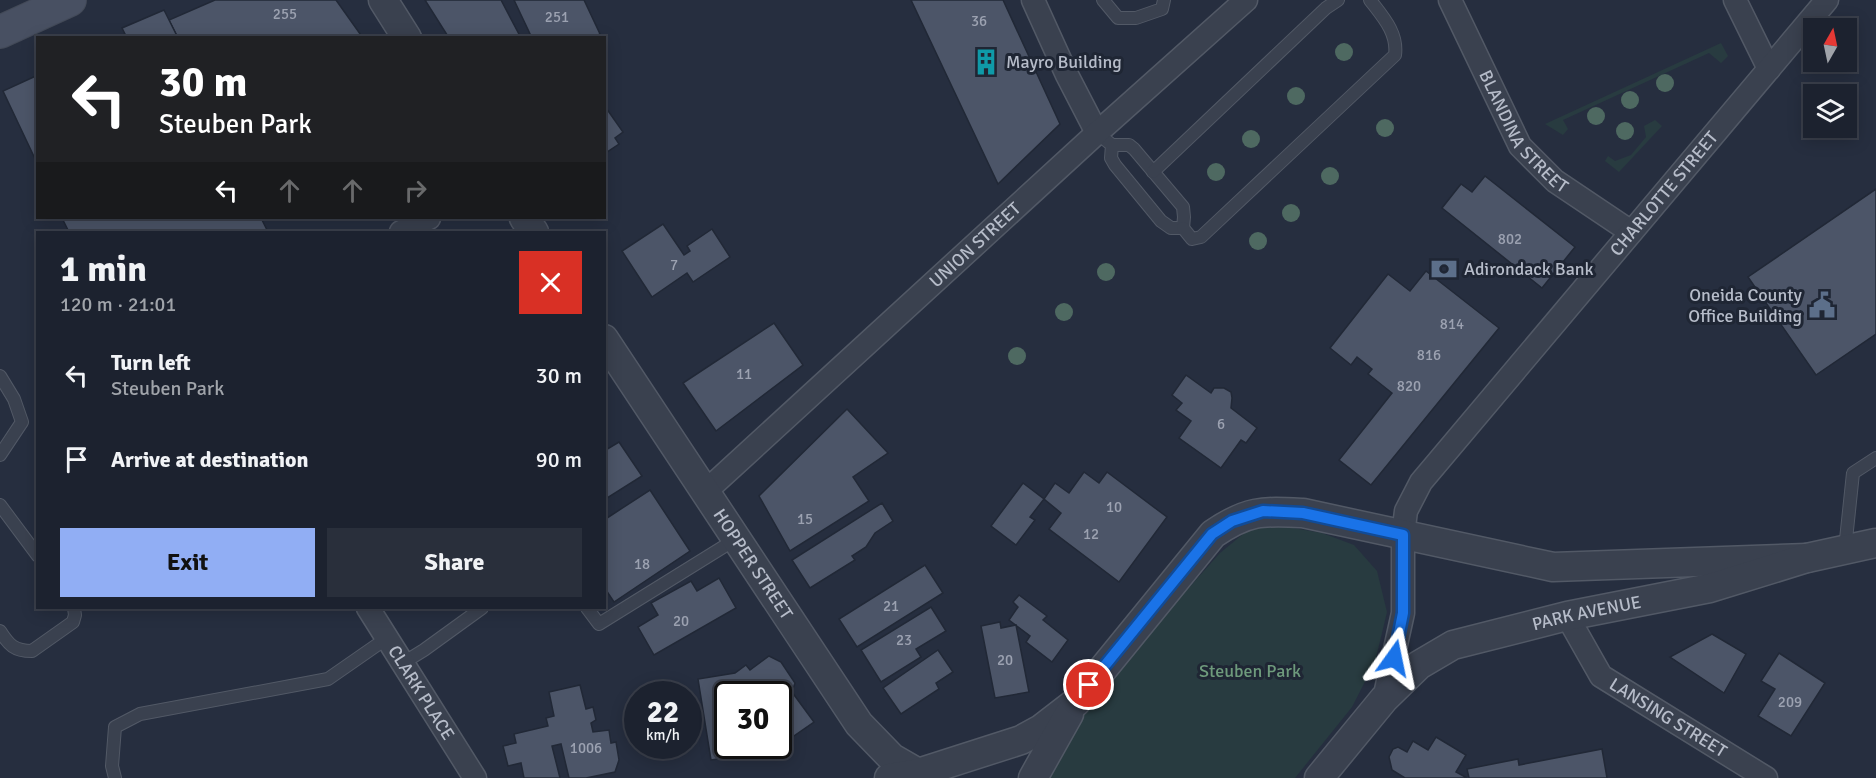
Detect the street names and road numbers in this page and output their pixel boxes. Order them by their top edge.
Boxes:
street label: BLANDINA STREET [1474,66,1573,198]
street label: CHARLOTTE STREET [1605,127,1723,260]
street label: UNION STREET [925,197,1025,292]
street label: HOPPER STREET [709,505,798,624]
street label: PARK AVENUE [1530,591,1643,635]
street label: CLARK PLACE [383,641,459,744]
street label: LANSING STREET [1605,673,1731,762]

